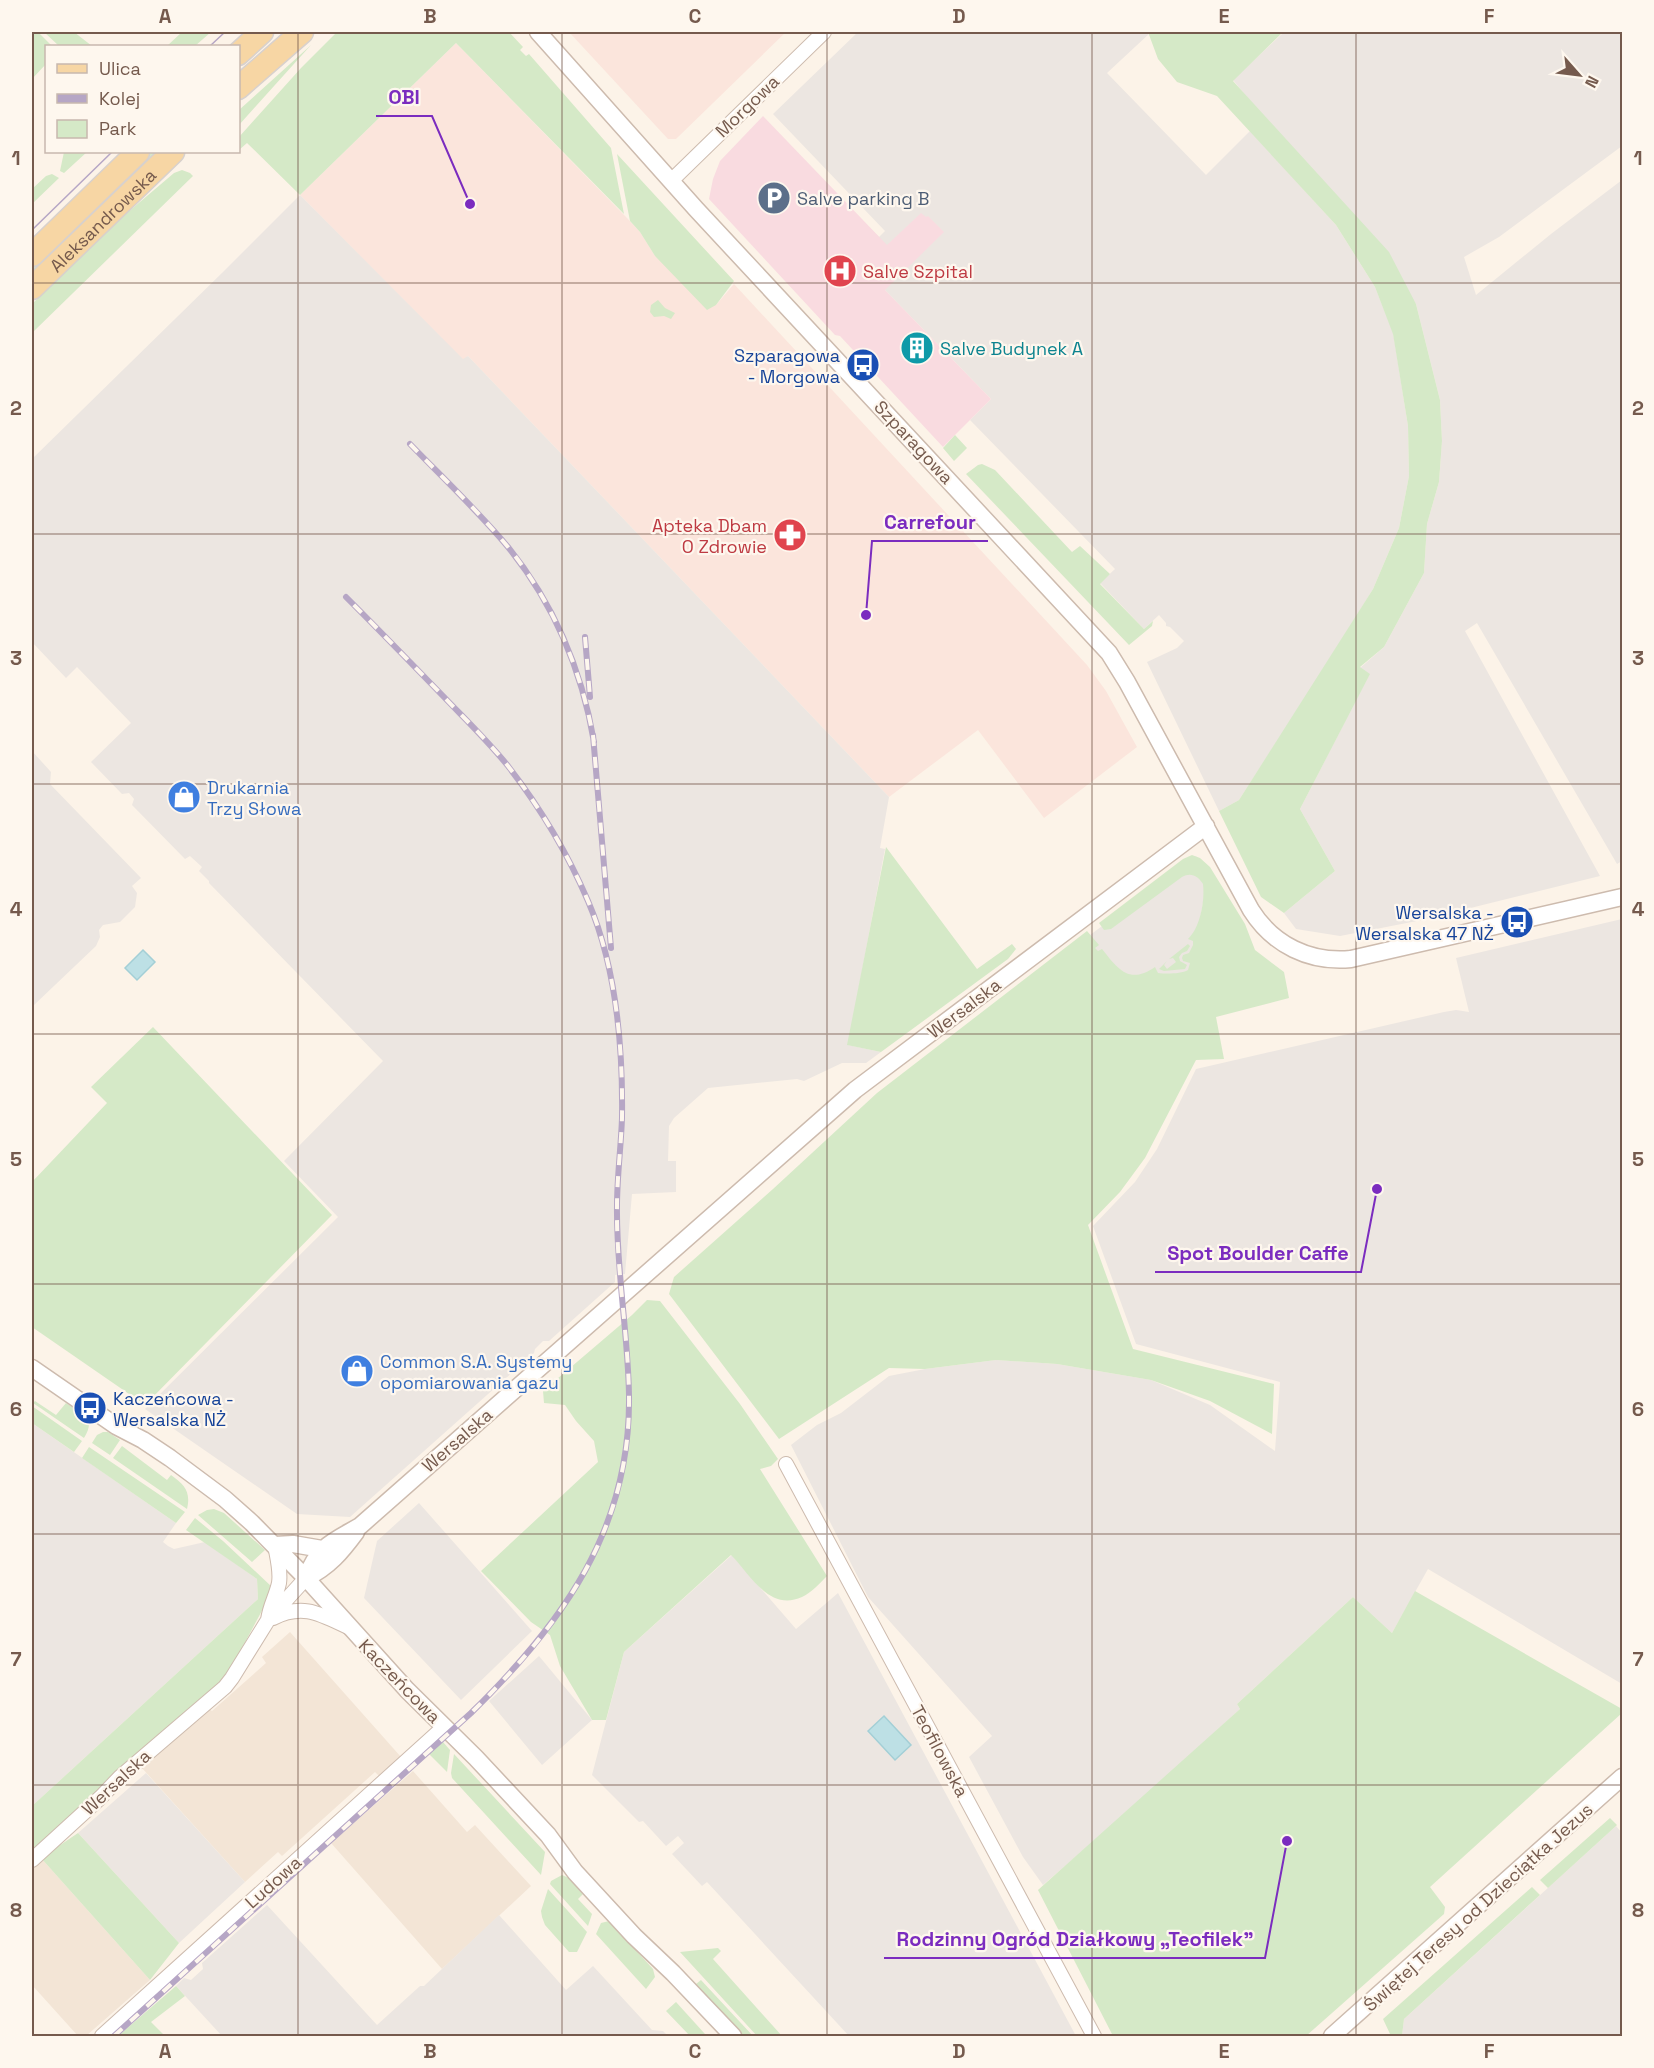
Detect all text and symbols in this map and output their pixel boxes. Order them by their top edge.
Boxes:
text: A [159,3,172,29]
text: B [423,3,437,29]
text: C [689,3,702,29]
text: D [952,3,966,29]
text: E [1218,3,1230,29]
text: F [1484,3,1495,29]
legend [45,45,240,153]
north arrow [1549,45,1609,105]
text: Ulica [99,57,141,80]
street label: Morgowa [710,70,784,142]
text: N [1580,72,1604,91]
callout: OBI [376,78,432,116]
text: OBI [388,84,420,110]
text: Kolej [99,87,140,110]
text: Park [99,117,137,140]
text: 1 [11,145,21,171]
text: 1 [1633,145,1643,171]
street label: Aleksandrowska [44,163,161,277]
parking icon: Salve parking B [756,180,792,216]
place label: Salve parking B [797,187,929,210]
hospital icon: Salve Szpital [822,253,858,289]
place label: Salve Szpital [863,260,973,283]
building icon: Salve Budynek A [899,330,935,366]
place label: Salve Budynek A [940,337,1083,360]
place label: Szparagowa - Morgowa [734,344,840,388]
bus stop icon: Szparagowa - Morgowa [845,347,881,383]
text: 2 [10,395,22,421]
street label: Szparagowa [869,395,959,489]
text: 2 [1632,395,1644,421]
callout: Carrefour [872,503,988,541]
text: Carrefour [884,509,976,535]
place label: Apteka Dbam O Zdrowie [652,514,767,558]
pharmacy icon: Apteka Dbam O Zdrowie [772,517,808,553]
text: 3 [10,645,22,671]
text: 3 [1632,645,1644,671]
place label: Drukarnia Trzy Słowa [207,776,301,820]
shop icon: Drukarnia Trzy Słowa [166,779,202,815]
text: 4 [10,896,23,922]
text: 4 [1632,896,1645,922]
place label: Wersalska - Wersalska 47 NŻ [1355,901,1494,945]
bus stop icon: Wersalska - Wersalska 47 NŻ [1499,904,1535,940]
street label: Wersalska [923,973,1005,1043]
text: 5 [10,1146,22,1172]
text: 5 [1632,1146,1644,1172]
callout: Spot Boulder Caffe [1155,1234,1361,1272]
text: Spot Boulder Caffe [1167,1240,1349,1266]
place label: Common S.A. Systemy opomiarowania gazu [380,1350,572,1394]
shop icon: Common S.A. Systemy opomiarowania gazu [339,1353,375,1389]
place label: Kaczeńcowa - Wersalska NŻ [113,1387,234,1431]
bus stop icon: Kaczeńcowa - Wersalska NŻ [72,1390,108,1426]
text: 6 [10,1396,22,1422]
text: 6 [1632,1396,1644,1422]
street label: Wersalska [417,1403,497,1477]
street label: Kaczeńcowa [354,1634,446,1728]
text: 7 [10,1646,22,1672]
text: 7 [1632,1646,1644,1672]
street label: Teofilowska [906,1701,974,1801]
street label: Wersalska [77,1744,155,1820]
street label: Świętej Teresy od Dzieciątka Jezus [1358,1798,1598,2016]
street label: Ludowa [240,1851,306,1913]
text: 8 [10,1897,22,1923]
text: 8 [1632,1897,1644,1923]
callout: Rodzinny Ogród Działkowy „Teofilek” [884,1920,1265,1958]
text: Rodzinny Ogród Działkowy „Teofilek” [897,1926,1253,1952]
text: A [159,2038,172,2064]
text: B [423,2038,437,2064]
text: C [689,2038,702,2064]
text: D [952,2038,966,2064]
text: E [1218,2038,1230,2064]
text: F [1484,2038,1495,2064]

